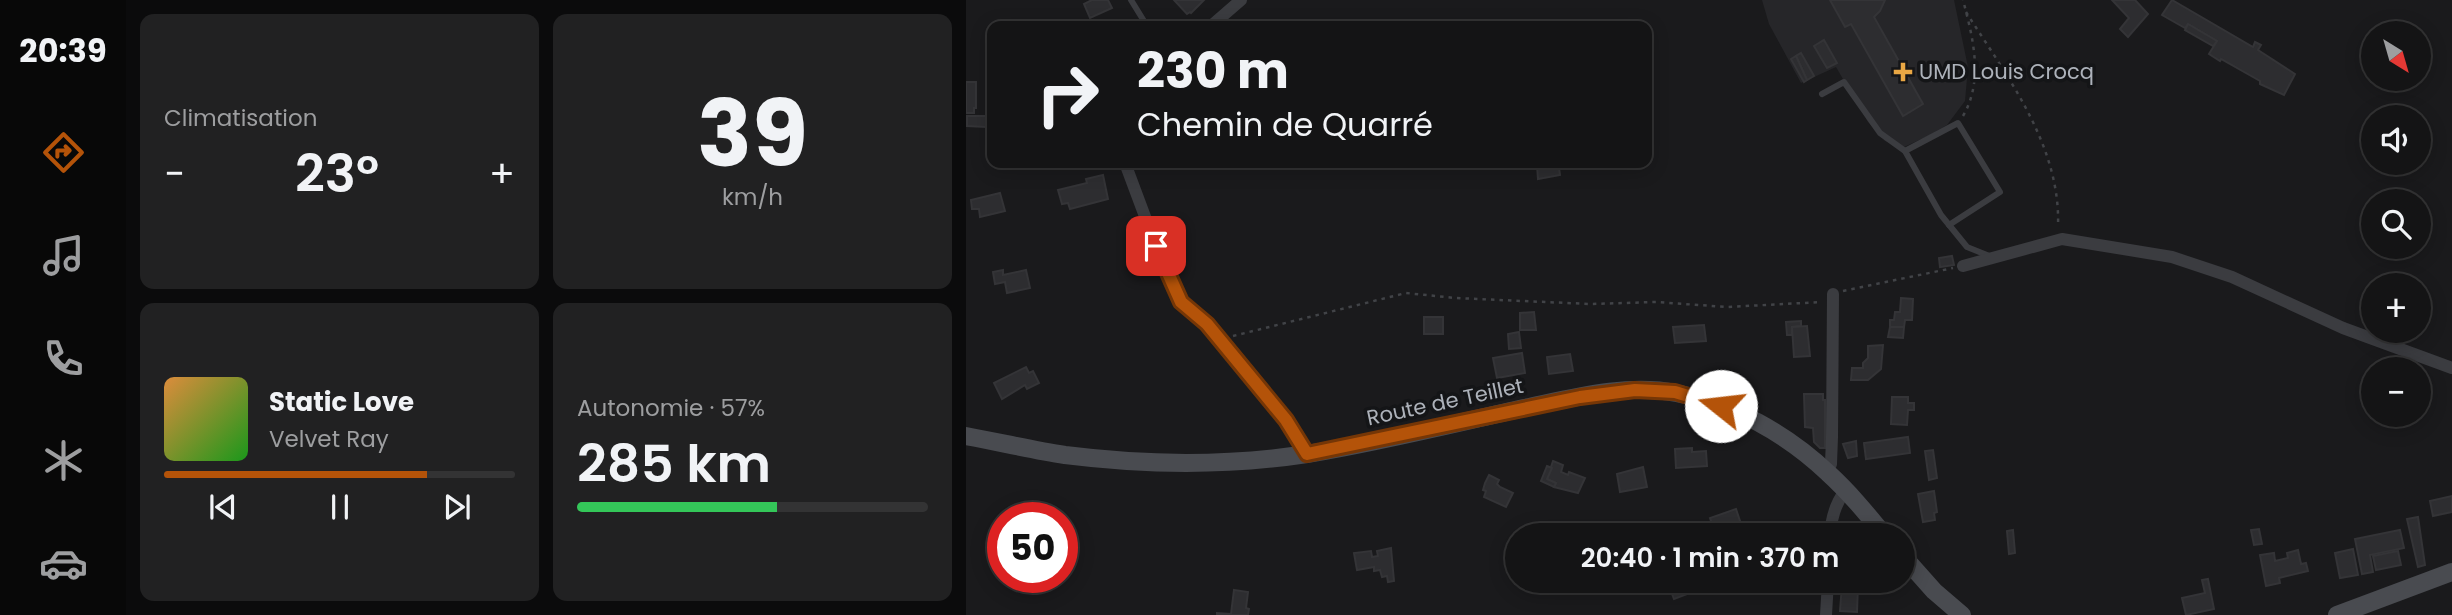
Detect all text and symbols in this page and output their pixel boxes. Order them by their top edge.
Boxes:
north arrow [2361,21,2431,91]
map controls [2361,21,2431,427]
text: 20:39 [19,28,107,73]
text: 230 m [1137,37,1289,105]
icon: right [1022,49,1113,140]
place label: UMD Louis Crocq [1919,57,2094,86]
marker: UMD Louis Crocq [1893,62,1913,82]
text: 39 [697,70,808,198]
text: Climatisation [164,102,317,134]
text: Chemin de Quarré [1137,102,1433,147]
button: sound [2361,105,2431,175]
icon: directions [39,128,88,177]
text: 23° [295,137,379,210]
text: − [164,147,185,200]
text: + [489,147,515,200]
text: km/h [722,181,783,213]
button: search [2361,189,2431,259]
pin [1126,216,1186,276]
icon: arrive [1137,227,1175,265]
icon: music [39,231,88,280]
button: + [2361,273,2431,343]
icon: phone [39,334,88,383]
button: − [2361,357,2431,427]
position arrow [1684,369,1758,443]
street label: Route de Teillet [1364,371,1526,432]
text: Static Love [269,384,414,420]
text: Autonomie · 57% [577,392,765,424]
text: Velvet Ray [269,423,389,455]
text: 285 km [577,427,771,500]
icon: climate [39,436,88,485]
icon: previous [204,488,242,526]
icon: pause [321,488,359,526]
icon: next [438,488,476,526]
speed limit sign: 50 [987,502,1078,593]
icon: car [39,539,88,588]
text: 20:40 · 1 min · 370 m [1581,540,1839,576]

